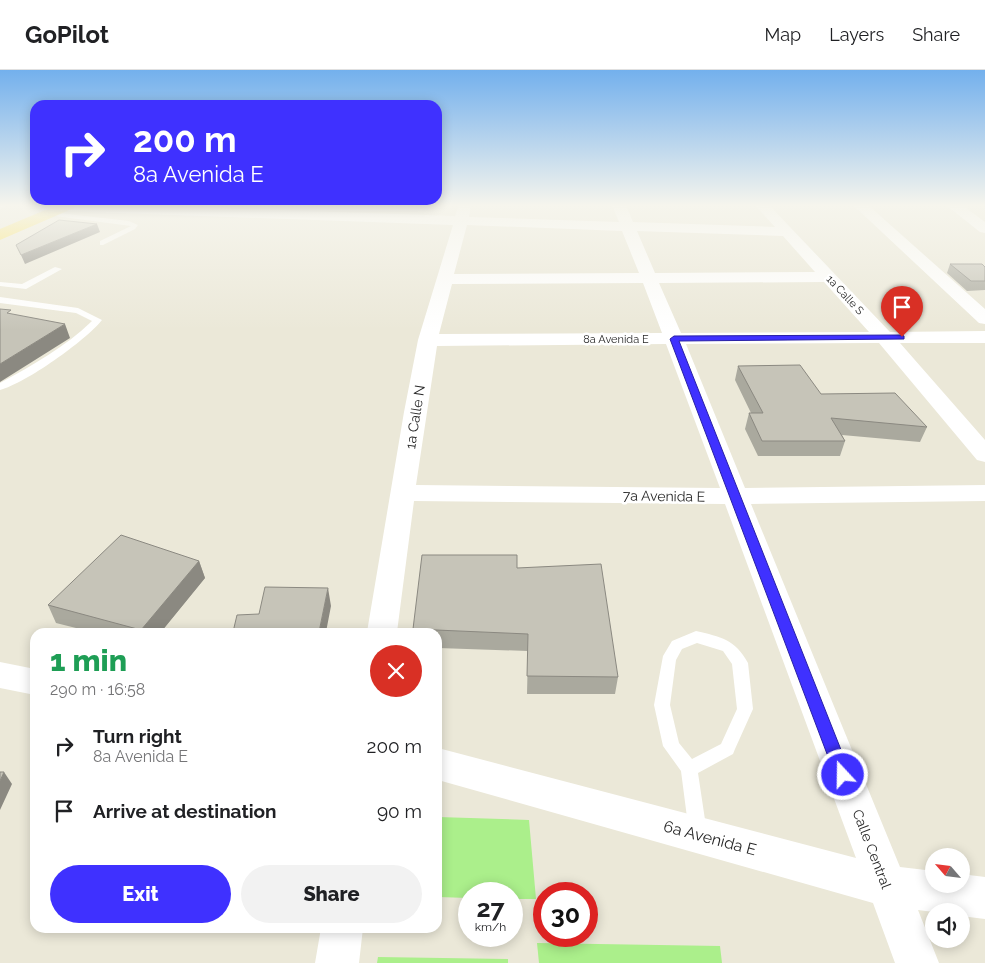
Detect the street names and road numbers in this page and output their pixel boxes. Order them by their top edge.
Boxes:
street label: 1a Calle S [824,273,867,318]
street label: 8a Avenida E [583,333,649,346]
street label: 1a Calle N [402,384,428,450]
street label: 7a Avenida E [623,487,705,505]
street label: Calle Central [850,807,895,891]
street label: 6a Avenida E [662,817,759,860]

